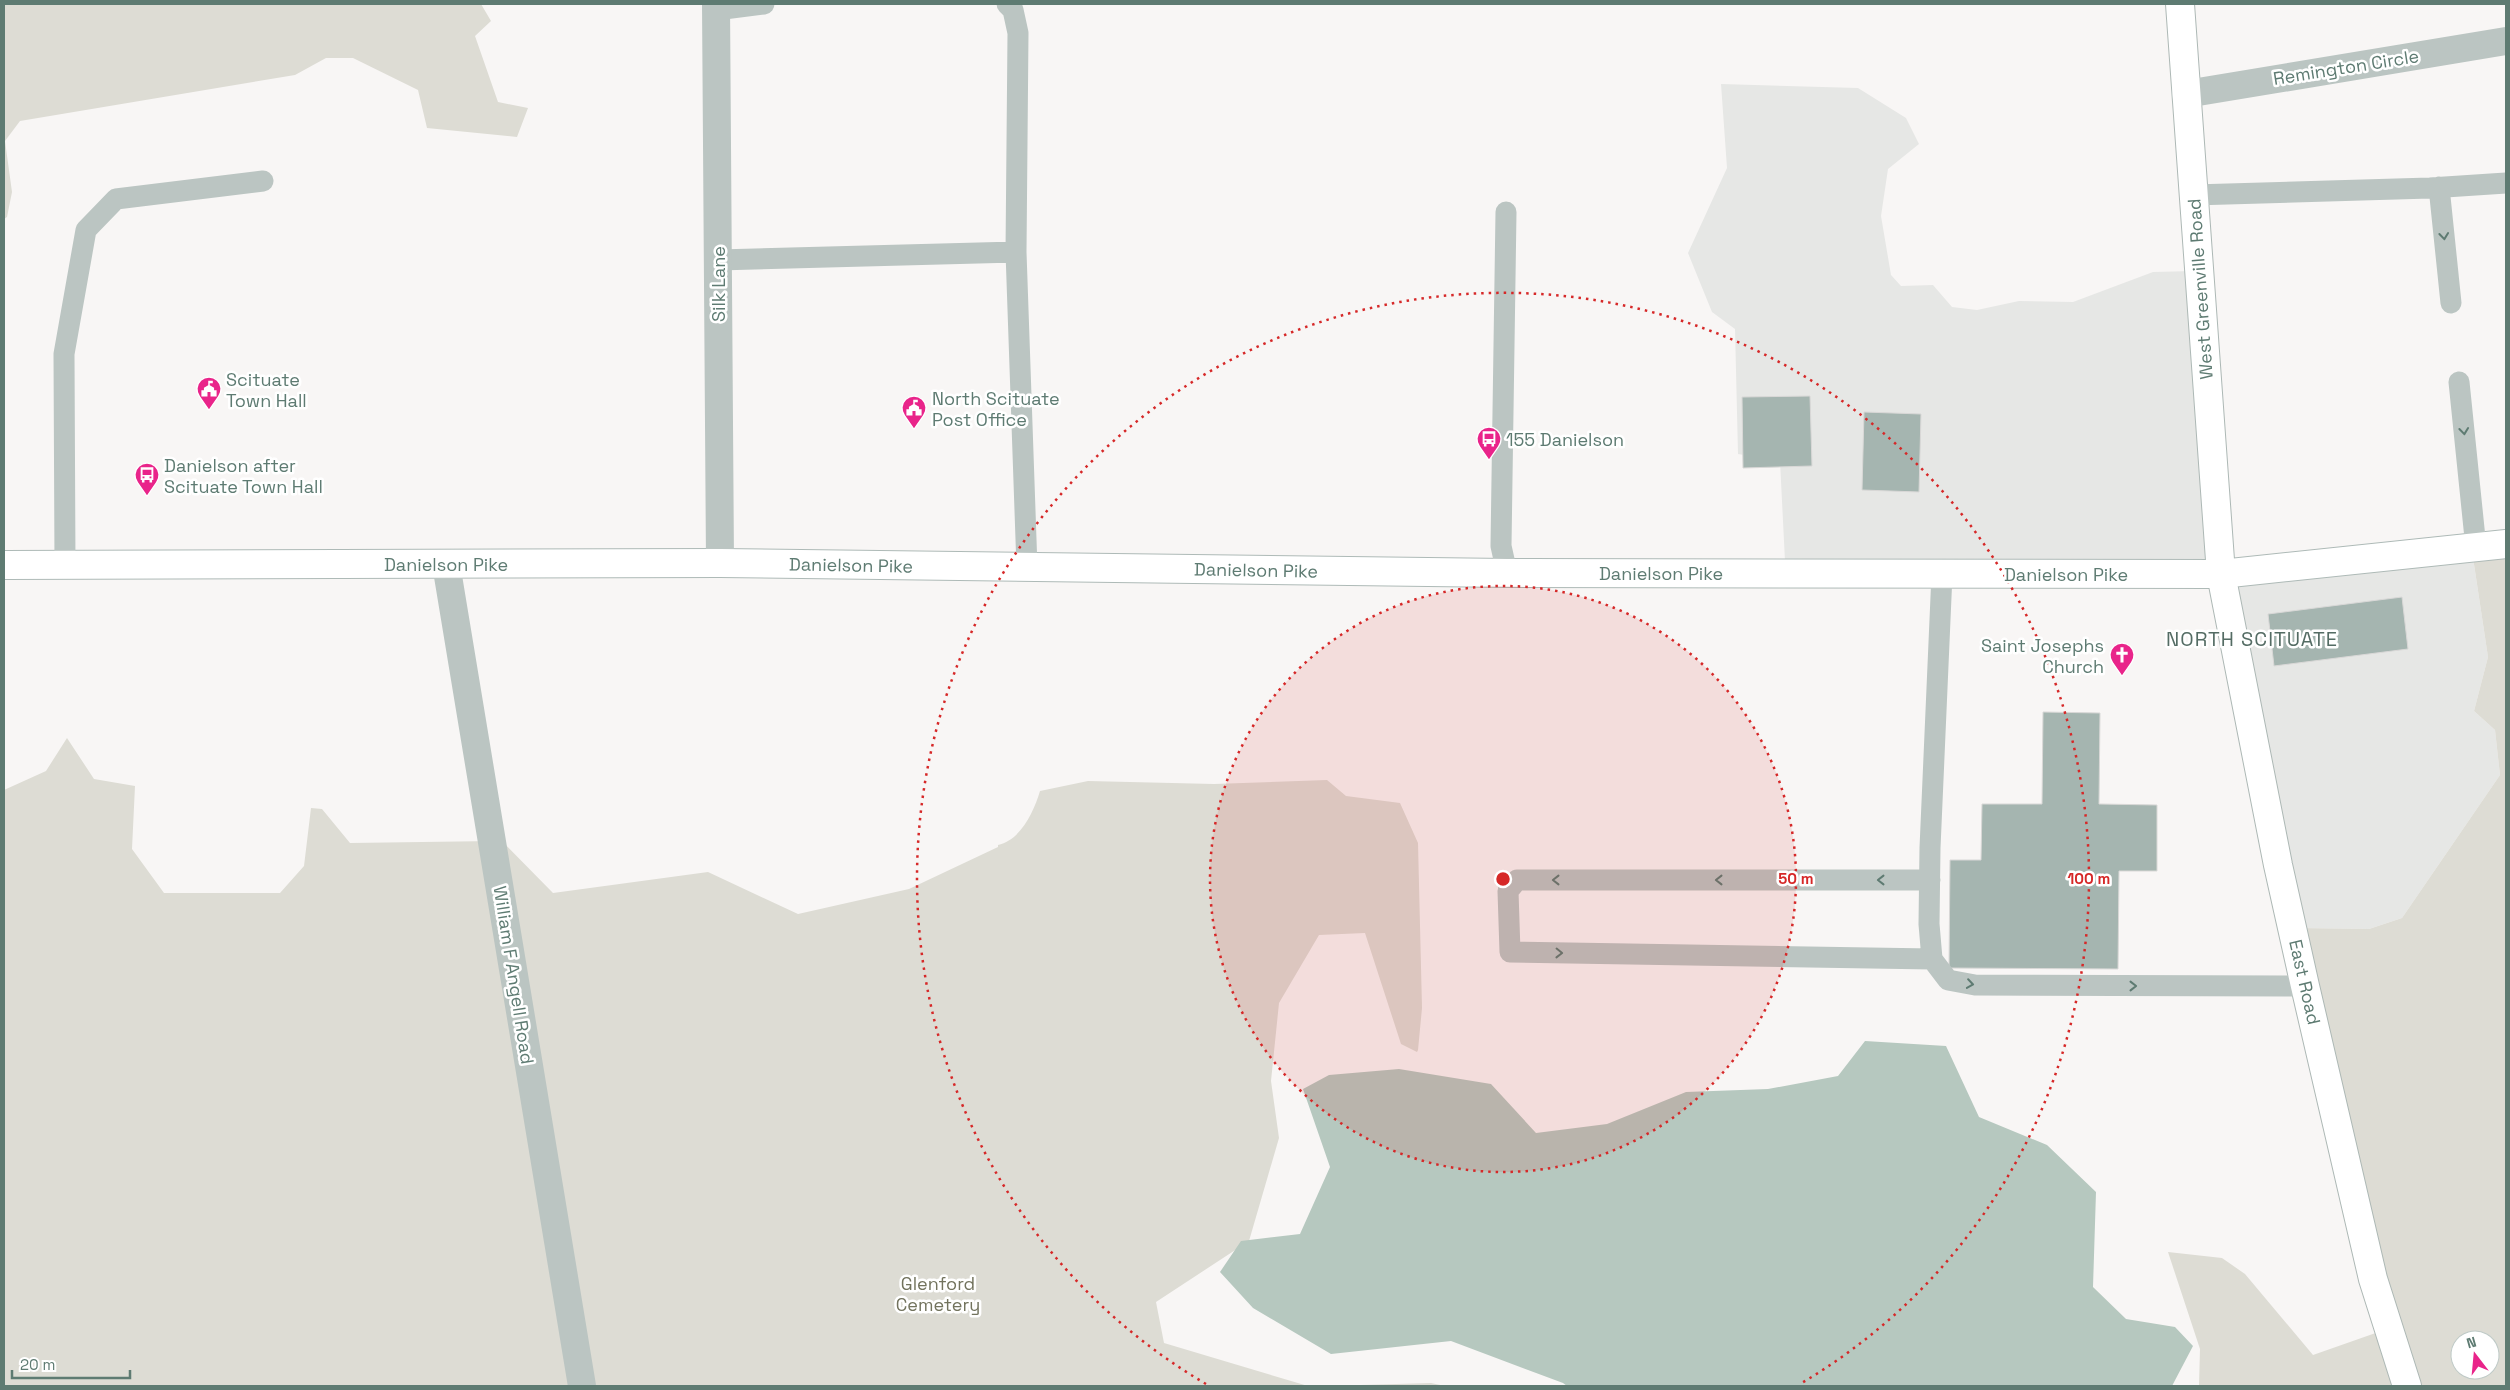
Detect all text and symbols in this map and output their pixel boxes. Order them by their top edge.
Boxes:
street label: Remington Circle [2271,44,2421,90]
street label: West Greenville Road [2182,198,2218,380]
one-way arrow [2438,232,2449,240]
street label: Silk Lane [707,246,730,322]
place label: Scituate Town Hall [226,368,307,412]
public building icon: Scituate Town Hall [196,376,222,410]
place label: North Scituate Post Office [932,387,1060,431]
public building icon: North Scituate Post Office [901,395,927,429]
bus stop icon: 155 Danielson [1476,426,1502,460]
one-way arrow [2458,427,2469,435]
place label: 155 Danielson [1506,428,1624,451]
place label: Danielson after Scituate Town Hall [164,454,323,498]
bus stop icon: Danielson after Scituate Town Hall [134,462,160,496]
street label: Danielson Pike [789,552,913,578]
street label: Danielson Pike [384,553,508,576]
street label: Danielson Pike [1194,557,1318,583]
street label: Danielson Pike [1599,562,1723,585]
street label: Danielson Pike [2004,563,2128,586]
district label: NORTH SCITUATE [2166,626,2338,652]
place label: Saint Josephs Church [1981,634,2104,678]
church icon: Saint Josephs Church [2109,642,2135,676]
text: 50 m [1778,869,1814,888]
text: 100 m [2068,869,2110,888]
centre of rings [1494,870,1512,888]
one-way arrow [1552,875,1560,885]
one-way arrow [1714,875,1722,885]
one-way arrow [1877,875,1884,885]
street label: William F Angell Road [489,884,539,1066]
street label: East Road [2284,937,2326,1027]
one-way arrow [1555,947,1563,958]
one-way arrow [1966,978,1974,989]
one-way arrow [2129,981,2137,991]
park label: Glenford Cemetery [896,1272,980,1316]
north arrow [2450,1330,2500,1380]
text: N [2464,1333,2478,1352]
scale bar [12,1348,130,1380]
text: 20 m [20,1355,55,1374]

